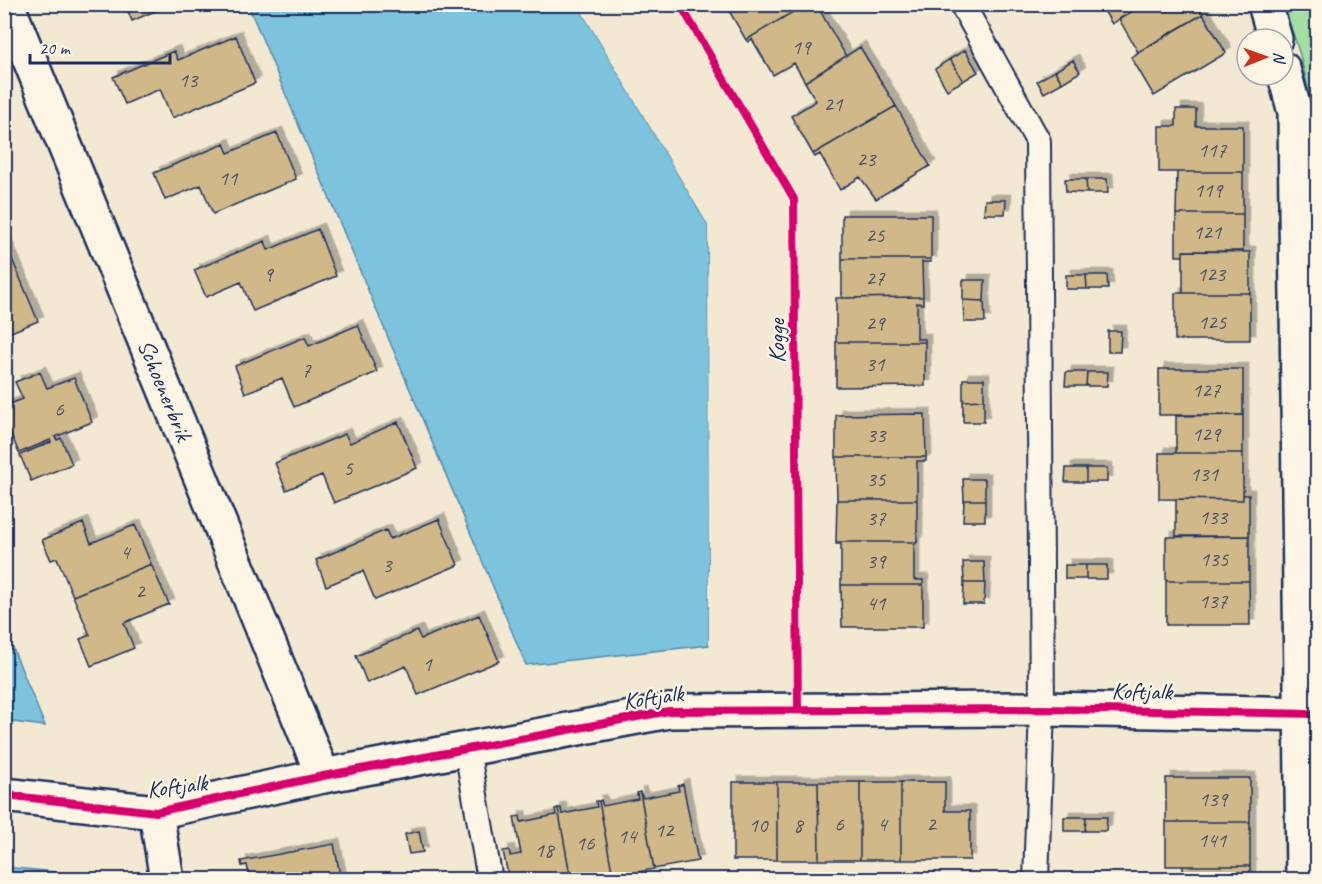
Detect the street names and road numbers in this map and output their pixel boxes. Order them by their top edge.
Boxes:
street label: Kogge [761,317,791,363]
street label: Schoenerbrik [131,335,200,447]
street label: Koftjalk [1111,675,1175,707]
street label: Koftjalk [621,678,687,716]
street label: Koftjalk [145,767,211,805]

